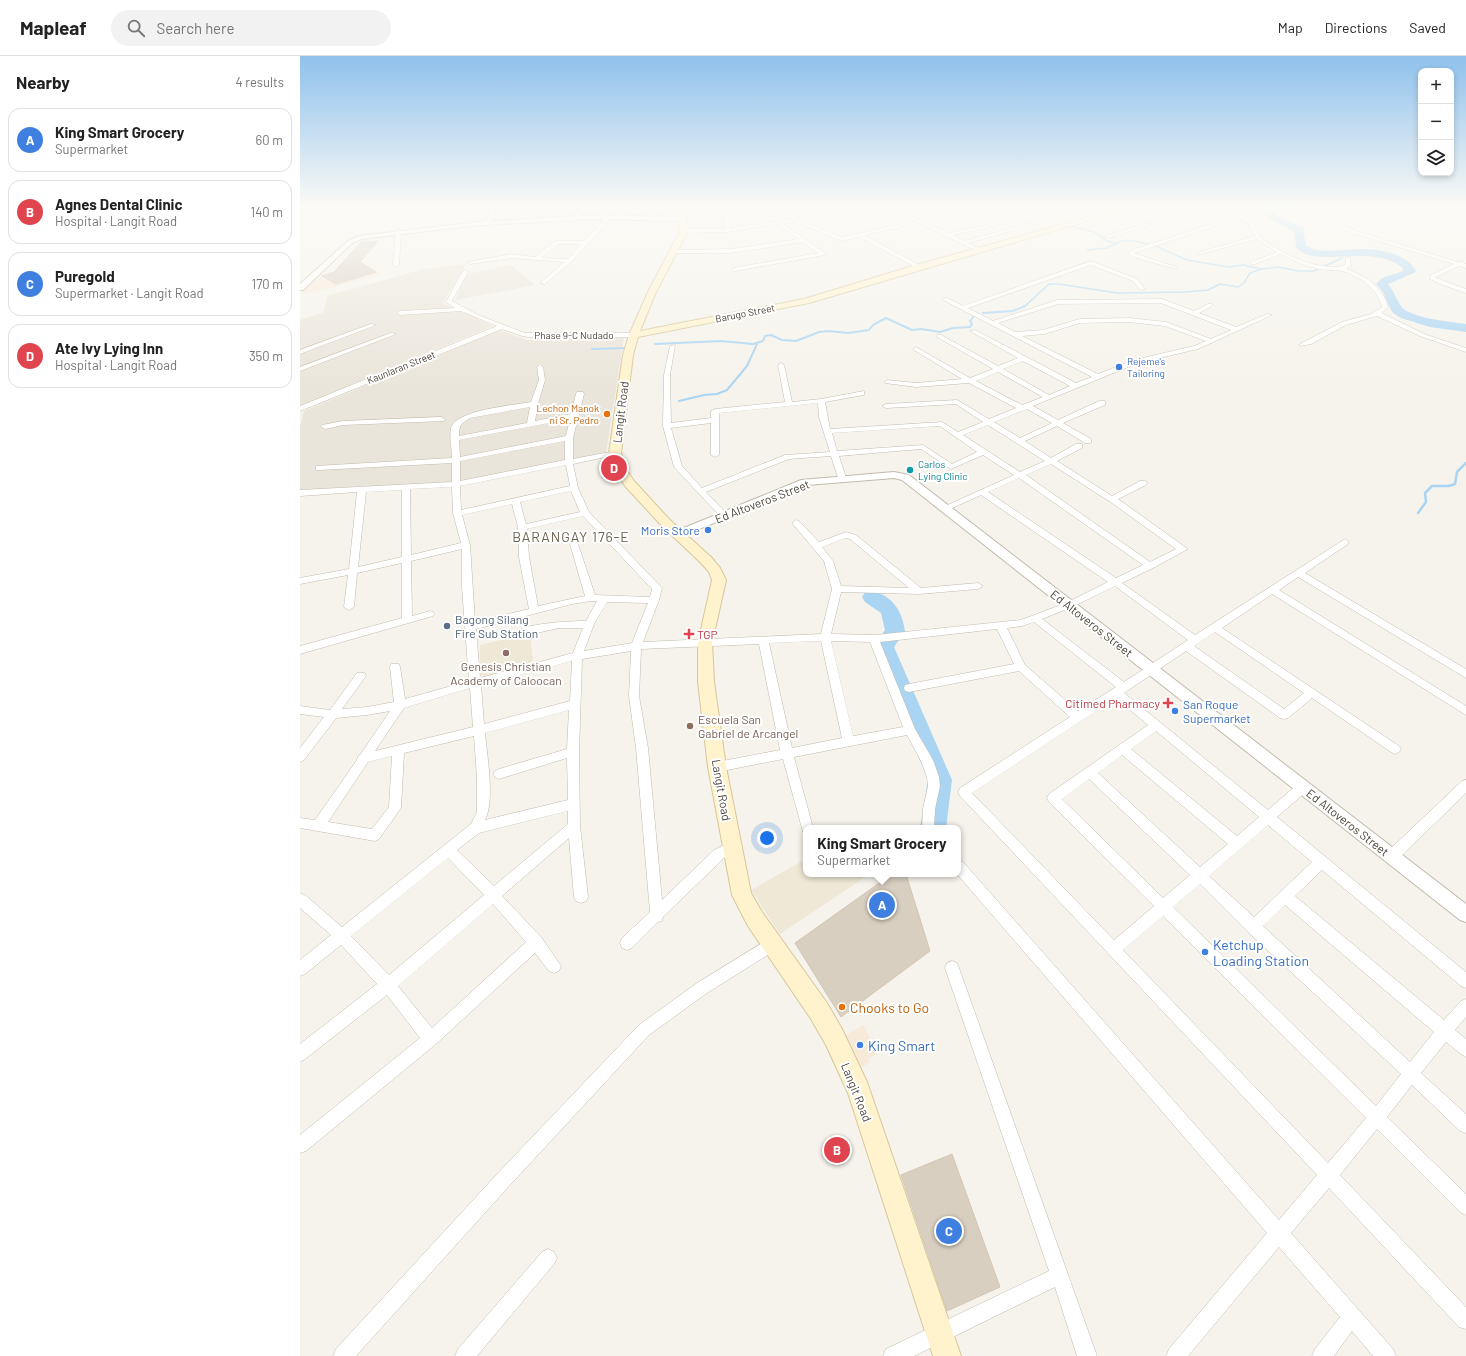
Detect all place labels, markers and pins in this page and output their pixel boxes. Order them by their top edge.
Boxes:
place label: Rejeme's Tailoring [1127,355,1166,379]
marker: Rejeme's Tailoring [1114,362,1124,372]
place label: Lechon Manok ni Sr. Pedro [537,402,599,426]
marker: Lechon Manok ni Sr. Pedro [602,409,612,419]
pin: D [601,453,627,483]
place label: Carlos Lying Clinic [918,458,968,482]
marker: Carlos Lying Clinic [905,465,915,475]
place label: Moris Store [641,523,700,537]
marker: Moris Store [703,525,713,535]
place label: Bagong Silang Fire Sub Station [455,612,538,640]
marker: Bagong Silang Fire Sub Station [442,621,452,631]
place label: TGP [697,627,718,641]
marker: TGP [684,629,694,639]
marker: Genesis Christian Academy of Caloocan [501,648,511,658]
place label: Genesis Christian Academy of Caloocan [450,659,562,687]
place label: Citimed Pharmacy [1065,696,1160,710]
place label: San Roque Supermarket [1183,697,1251,725]
marker: Citimed Pharmacy [1163,698,1173,708]
marker: San Roque Supermarket [1170,706,1180,716]
place label: Escuela San Gabriel de Arcangel [698,712,798,740]
marker: Escuela San Gabriel de Arcangel [685,721,695,731]
pin: A [869,890,895,920]
place label: Ketchup Loading Station [1213,936,1309,969]
marker: Ketchup Loading Station [1200,947,1210,957]
place label: Chooks to Go [850,999,929,1016]
marker: Chooks to Go [837,1002,847,1012]
place label: King Smart [868,1037,935,1054]
marker: King Smart [855,1040,865,1050]
pin: B [824,1135,850,1165]
pin: C [936,1216,962,1246]

